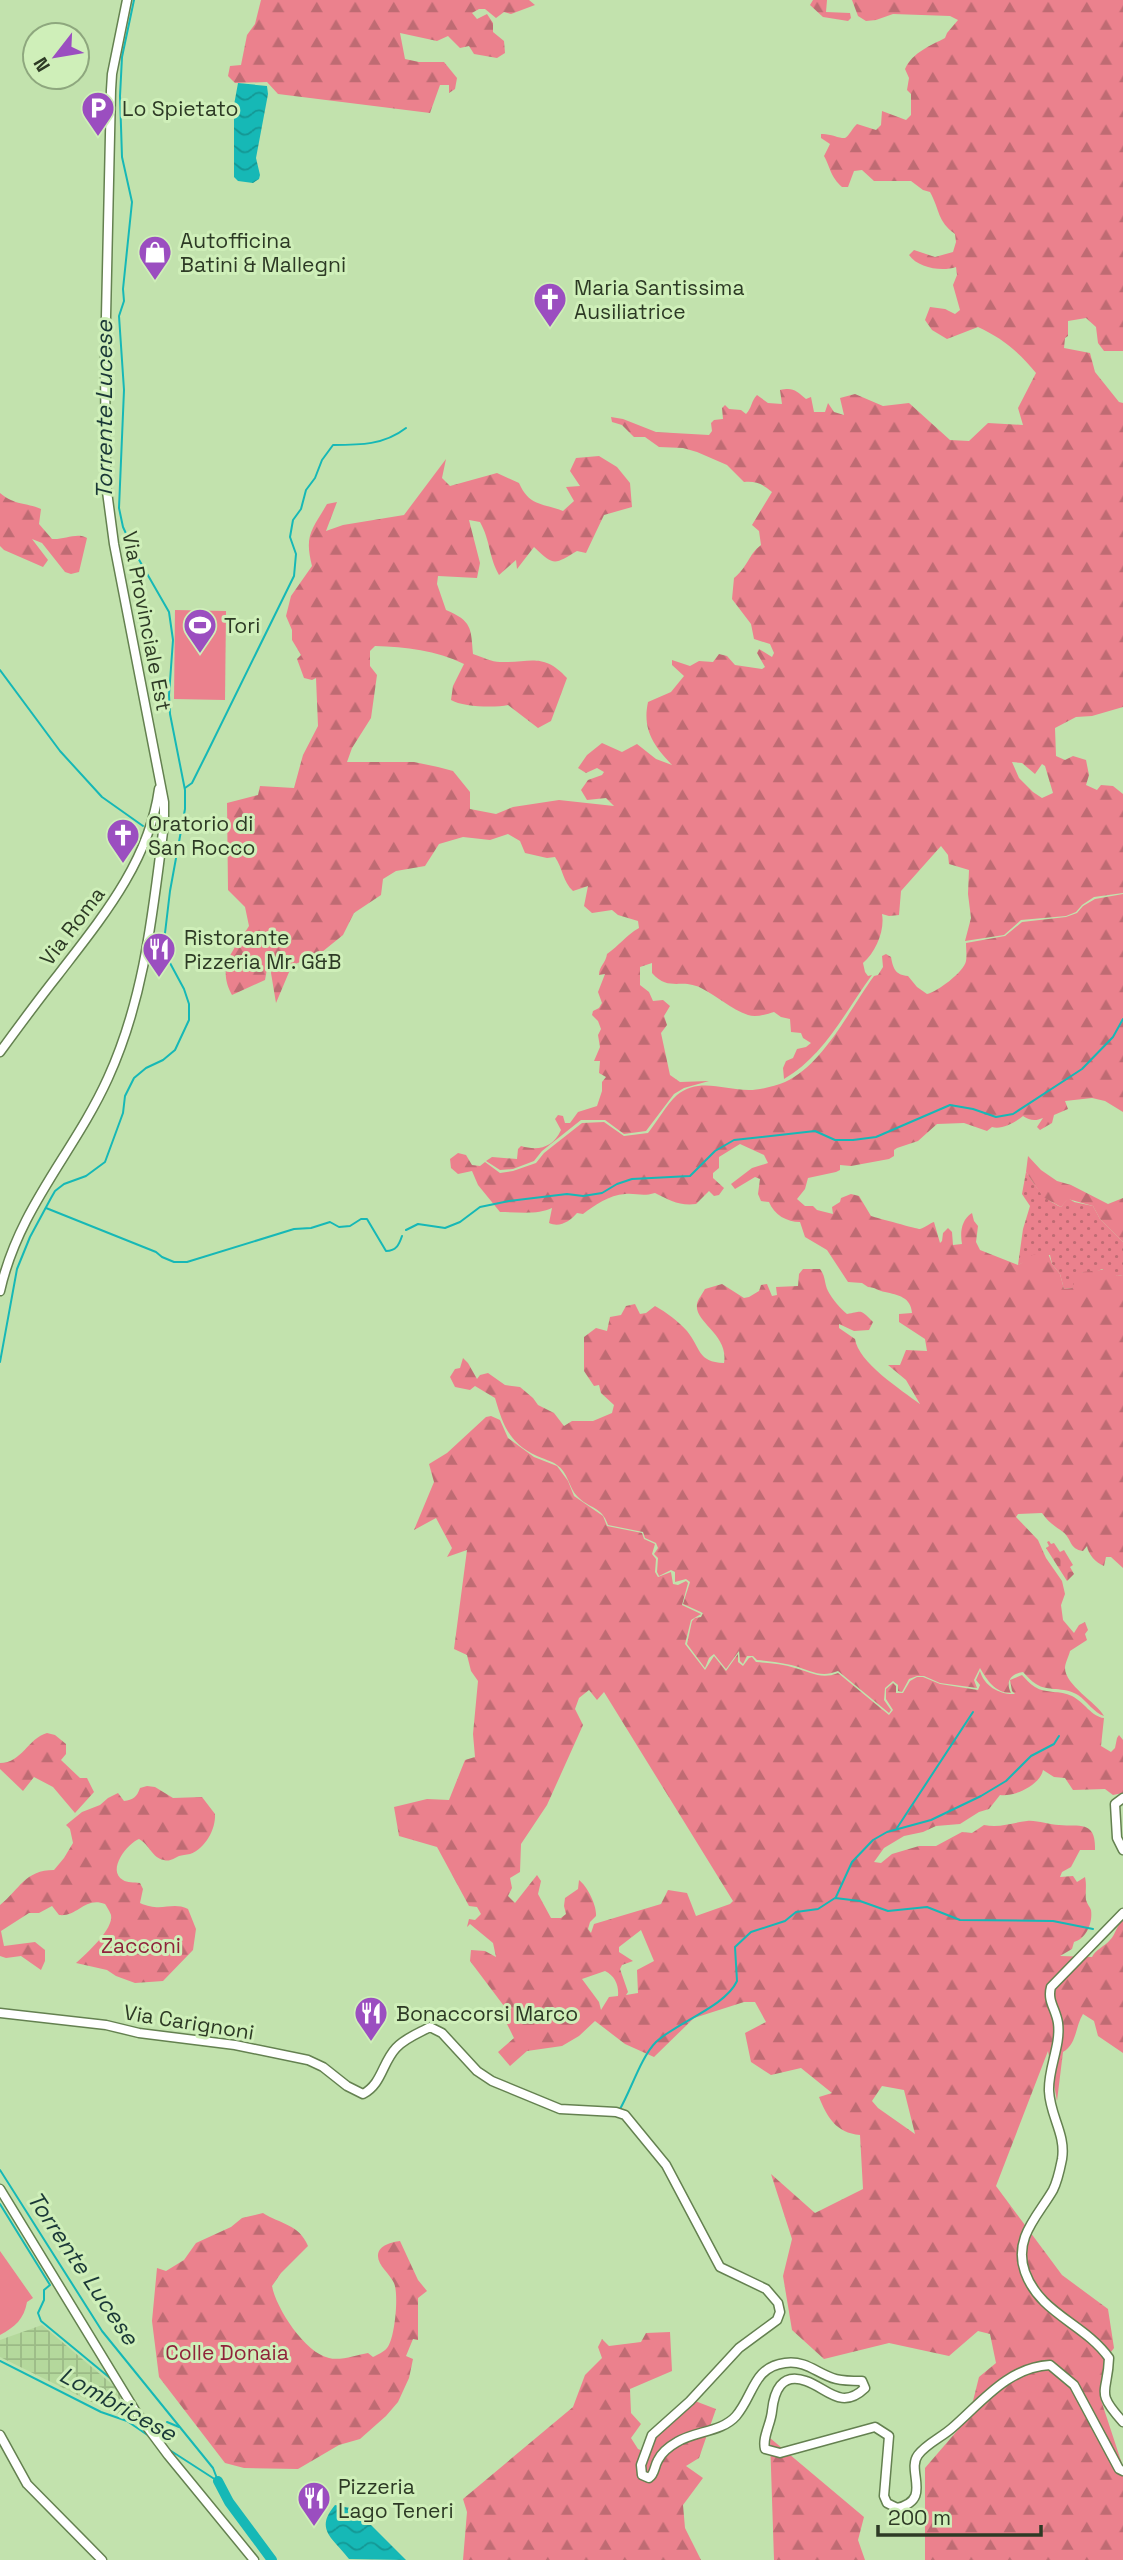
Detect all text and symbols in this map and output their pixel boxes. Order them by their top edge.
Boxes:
north arrow [21,21,91,91]
text: N [28,53,56,76]
parking icon: Lo Spietato [79,89,117,138]
place label: Lo Spietato [122,95,239,122]
place label: Autofficina Batini & Mallegni [180,227,346,278]
shop icon: Autofficina Batini & Mallegni [136,233,174,282]
place label: Maria Santissima Ausiliatrice [574,274,745,325]
church icon: Maria Santissima Ausiliatrice [531,280,569,329]
water label: Torrente Lucese [89,319,119,500]
street label: Via Provinciale Est [116,529,178,713]
sports icon: Tori [181,606,219,655]
place label: Tori [224,612,260,639]
place label: Oratorio di San Rocco [148,810,256,861]
church icon: Oratorio di San Rocco [104,816,142,865]
street label: Via Roma [34,881,110,971]
place label: Ristorante Pizzeria Mr. G&B [184,924,341,975]
restaurant icon: Ristorante Pizzeria Mr. G&B [140,930,178,979]
park label: Zacconi [101,1932,181,1959]
restaurant icon: Bonaccorsi Marco [352,1994,390,2043]
street label: Via Carignoni [122,1998,256,2046]
place label: Bonaccorsi Marco [396,2000,578,2027]
water label: Torrente Lucese [20,2185,146,2352]
park label: Colle Donaia [165,2339,289,2366]
water label: Lombricese [54,2360,183,2449]
place label: Pizzeria Lago Teneri [338,2473,454,2524]
restaurant icon: Pizzeria Lago Teneri [295,2479,333,2528]
scale bar [878,2494,1041,2538]
text: 200 m [888,2504,951,2531]

